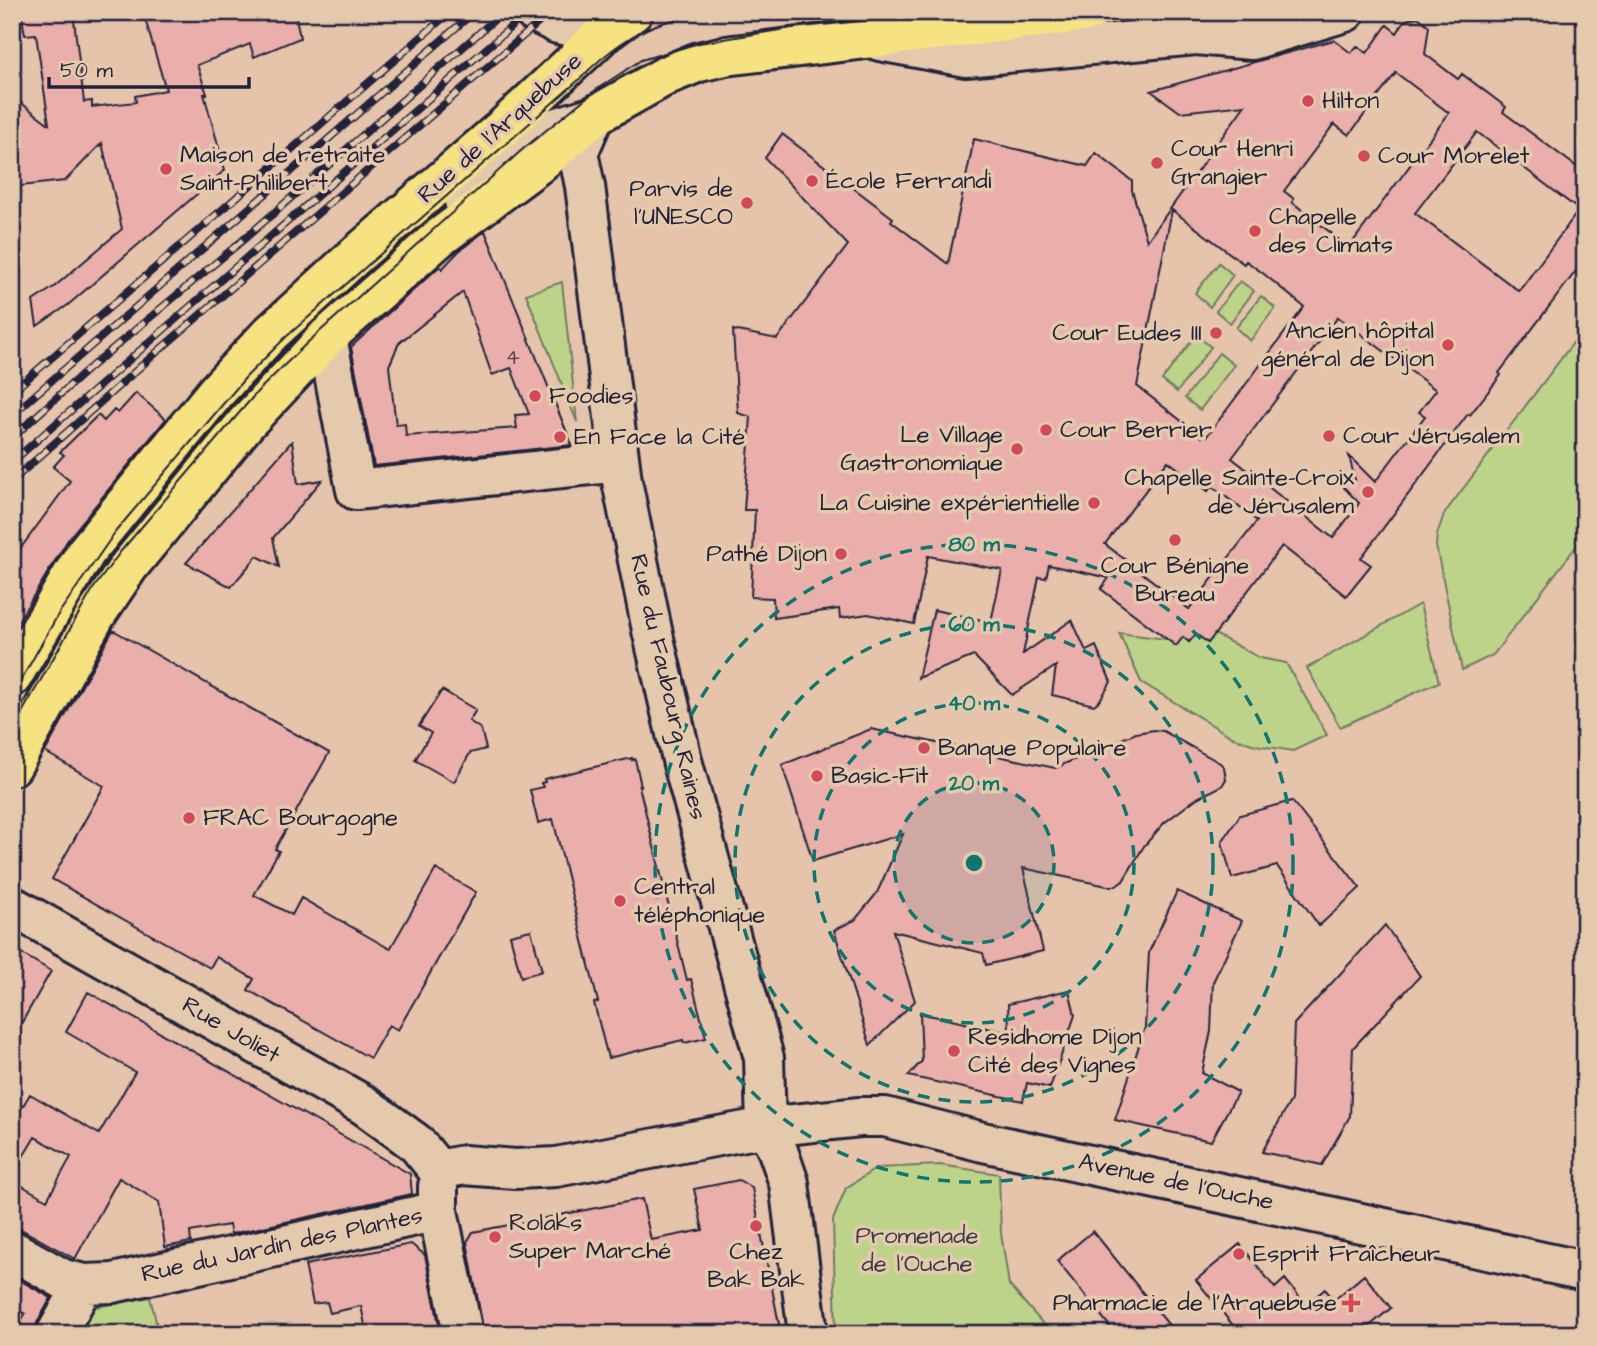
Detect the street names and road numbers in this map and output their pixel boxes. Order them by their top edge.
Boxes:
street label: Rue de l'Arquebuse [410,45,590,211]
street label: Rue du Faubourg Raines [620,551,715,823]
street label: Rue Joliet [176,988,287,1072]
street label: Avenue de l'Ouche [1075,1145,1277,1219]
street label: Rue du Jardin des Plantes [138,1199,426,1291]

